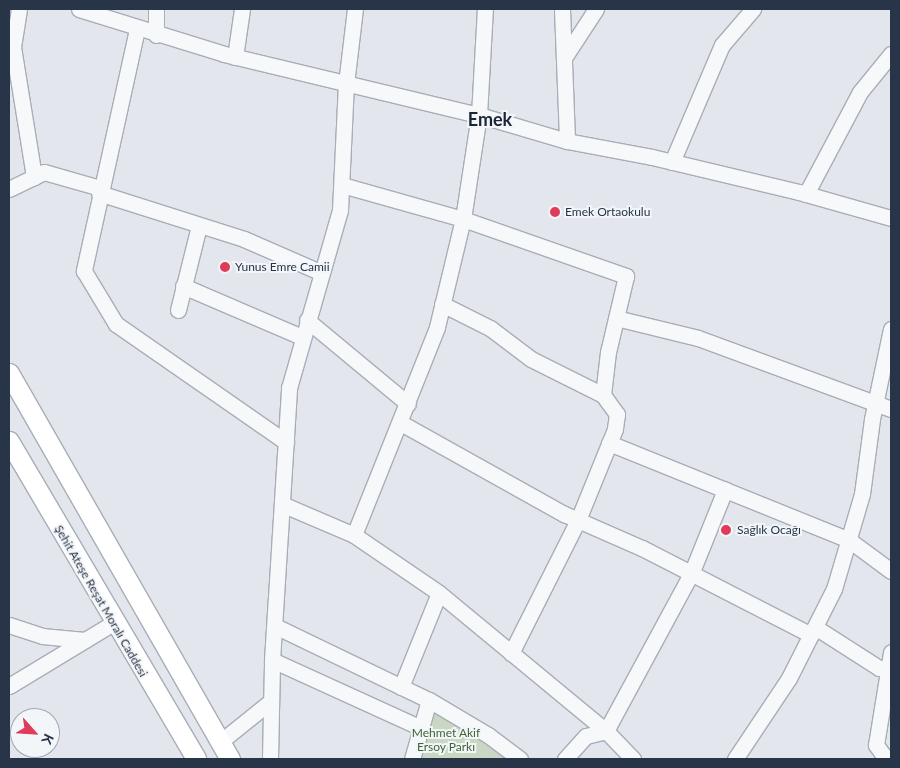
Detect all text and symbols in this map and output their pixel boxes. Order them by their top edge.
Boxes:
district label: Emek [468,108,512,130]
place label: Emek Ortaokulu [565,205,650,219]
marker: Emek Ortaokulu [549,206,561,218]
place label: Yunus Emre Camii [235,260,330,274]
marker: Yunus Emre Camii [219,261,231,273]
street label: Şehit Ateşe Reşat Moralı Caddesi [51,522,151,680]
marker: Sağlık Ocağı [719,523,733,537]
place label: Sağlık Ocağı [737,523,801,537]
north arrow [10,708,60,758]
park label: Mehmet Akif Ersoy Parkı [412,726,480,754]
text: K [38,731,58,747]

